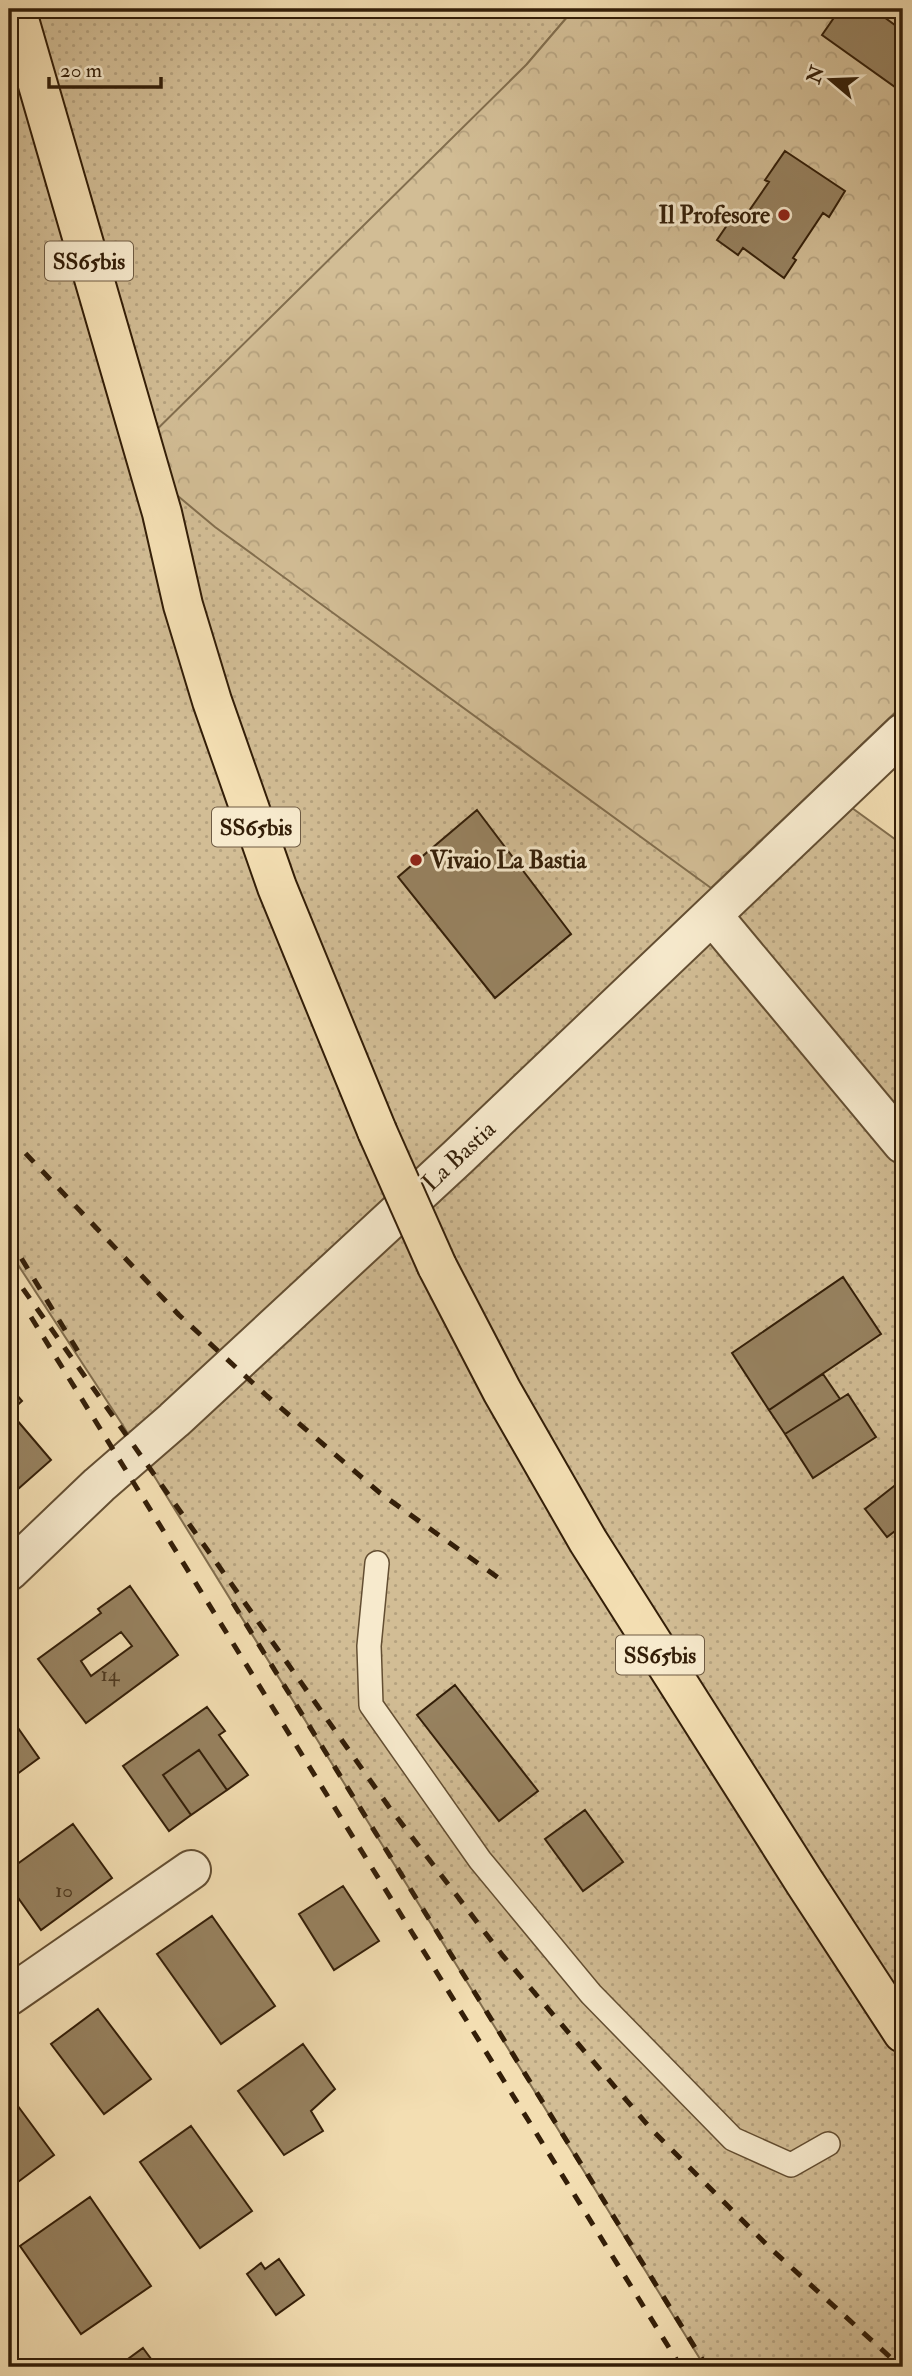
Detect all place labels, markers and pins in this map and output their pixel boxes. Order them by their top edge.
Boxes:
place label: Il Profesore [658,200,770,231]
marker: Il Profesore [776,207,792,223]
place label: Vivaio La Bastia [429,845,587,876]
marker: Vivaio La Bastia [408,852,424,868]

